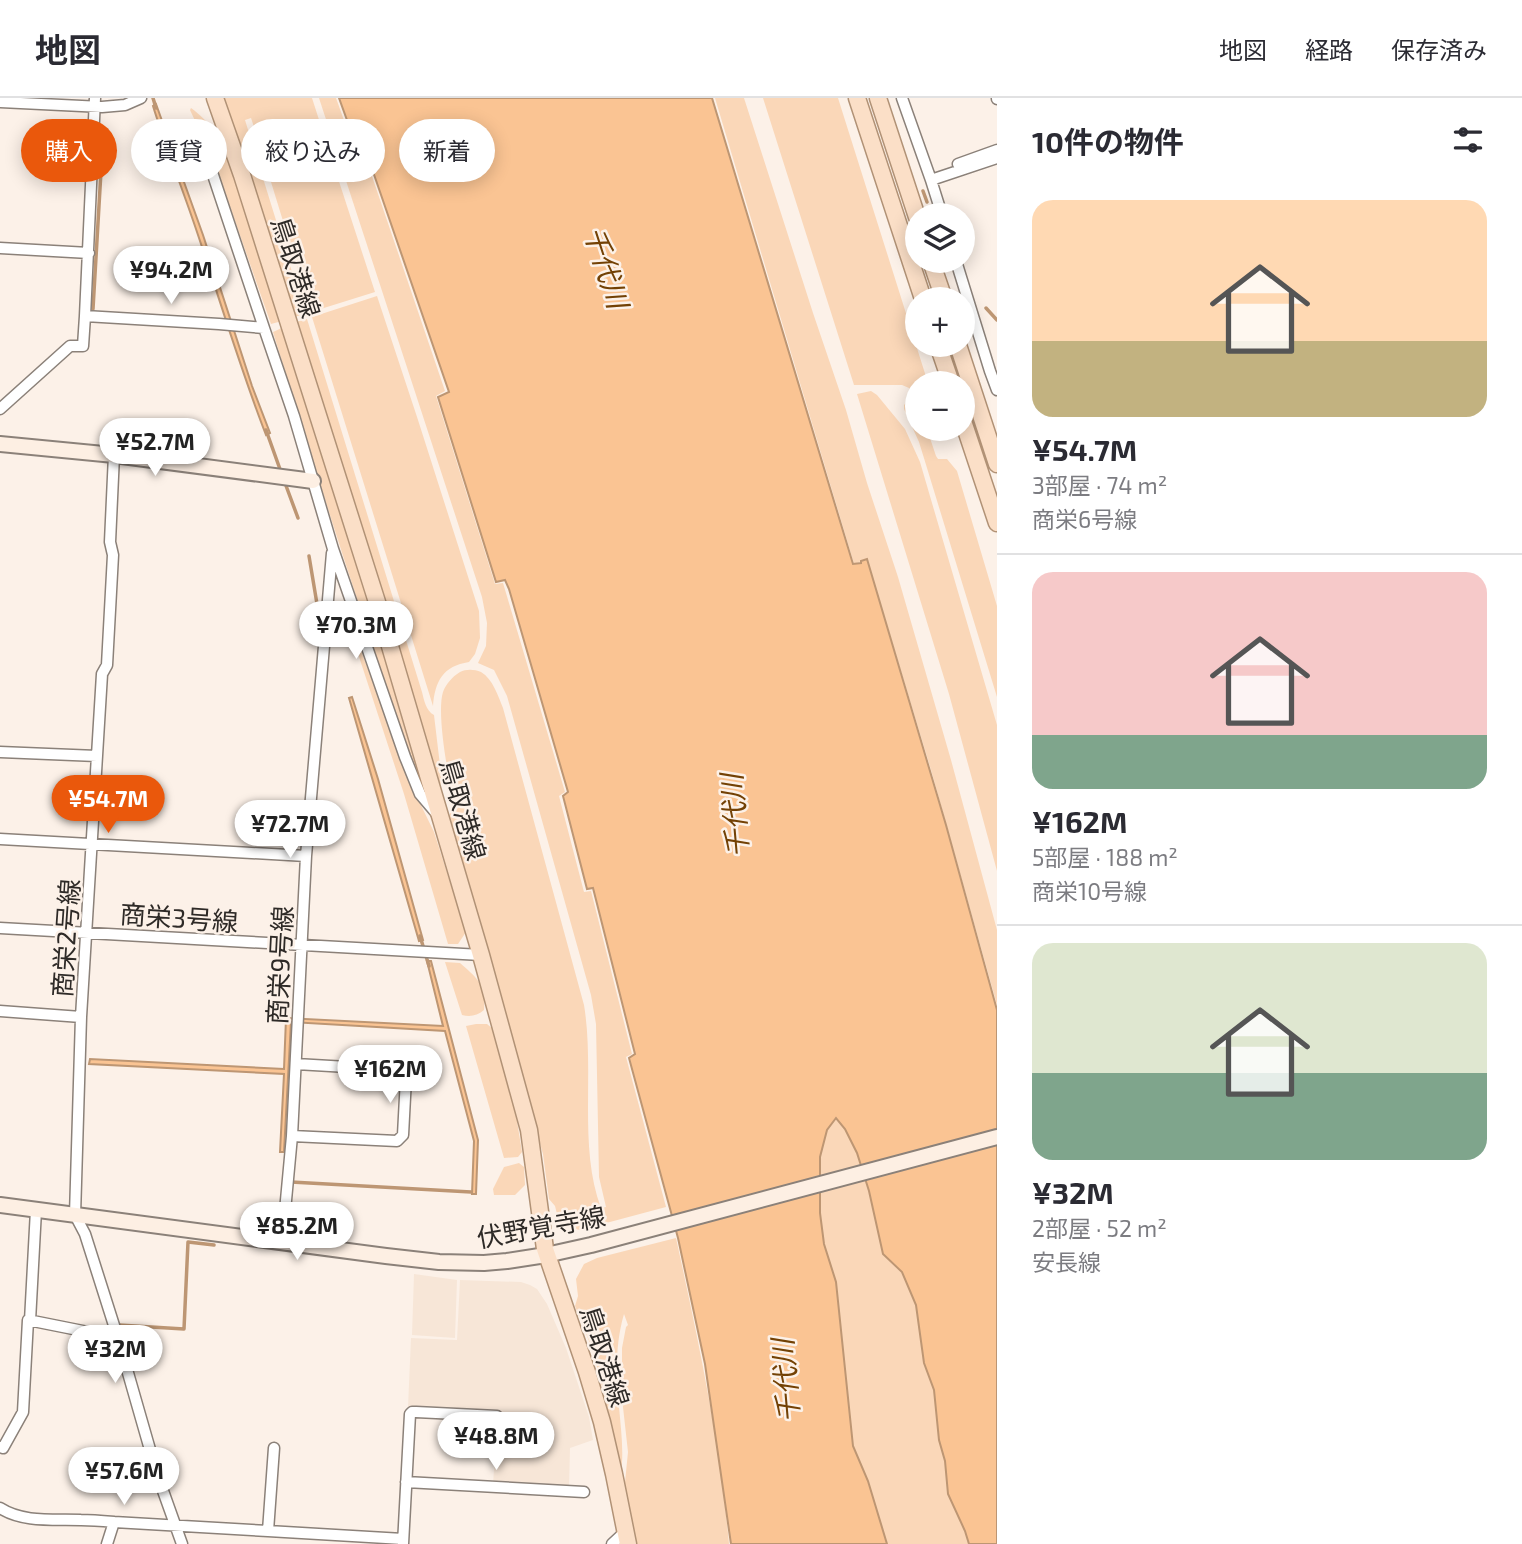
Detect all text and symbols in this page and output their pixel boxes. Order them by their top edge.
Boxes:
text: 地図 [35,29,101,69]
text: 地図 [1219,35,1267,64]
text: 経路 [1305,35,1353,64]
text: 保存済み [1391,35,1487,64]
chip: 購入 [21,119,117,182]
chip: 賃貸 [131,119,227,182]
chip: 絞り込み [241,119,385,182]
chip: 新着 [399,119,495,182]
icon: filters [1449,121,1487,159]
text: 10件の物件 [1032,123,1184,159]
map controls [905,203,975,441]
button: layers [905,203,975,273]
street label: 鳥取港線 [266,213,328,321]
water label: 千代川 [578,222,637,315]
pin: ¥94.2M [114,246,228,306]
icon: home [1197,246,1323,372]
text: ¥94.2M [129,255,213,283]
button: + [905,287,975,357]
button: − [905,371,975,441]
pin: ¥52.7M [98,418,212,478]
text: ¥52.7M [115,427,195,455]
text: ¥54.7M [1032,431,1137,467]
text: 3部屋 · 74 m² [1032,471,1167,499]
text: 商栄6号線 [1032,505,1137,533]
pin: ¥70.3M [299,602,413,661]
text: ¥70.3M [315,610,397,638]
icon: home [1197,618,1323,744]
street label: 鳥取港線 [435,755,493,863]
water label: 千代川 [713,770,755,859]
pin: ¥54.7M [51,776,165,835]
text: ¥54.7M [68,784,148,812]
pin: ¥72.7M [233,800,347,860]
text: ¥162M [1032,803,1127,839]
text: ¥72.7M [251,809,329,837]
text: 5部屋 · 188 m² [1032,843,1178,871]
text: 商栄10号線 [1032,877,1147,905]
street label: 商栄2号線 [45,878,85,998]
street label: 商栄3号線 [119,897,239,937]
street label: 商栄9号線 [260,905,298,1025]
icon: home [1197,989,1323,1115]
pin: ¥162M [341,1046,439,1105]
text: ¥162M [353,1054,427,1082]
text: ¥32M [1032,1174,1114,1210]
street label: 伏野覚寺線 [474,1199,608,1253]
pin: ¥85.2M [240,1202,354,1262]
text: ¥85.2M [256,1211,338,1239]
text: 2部屋 · 52 m² [1032,1214,1167,1242]
text: 安長線 [1032,1248,1101,1276]
street label: 鳥取港線 [575,1302,637,1410]
pin: ¥32M [74,1326,156,1385]
text: ¥32M [84,1334,146,1362]
water label: 千代川 [764,1335,806,1424]
pin: ¥48.8M [439,1412,553,1472]
text: ¥48.8M [453,1421,539,1449]
pin: ¥57.6M [67,1448,181,1507]
text: ¥57.6M [84,1456,164,1484]

